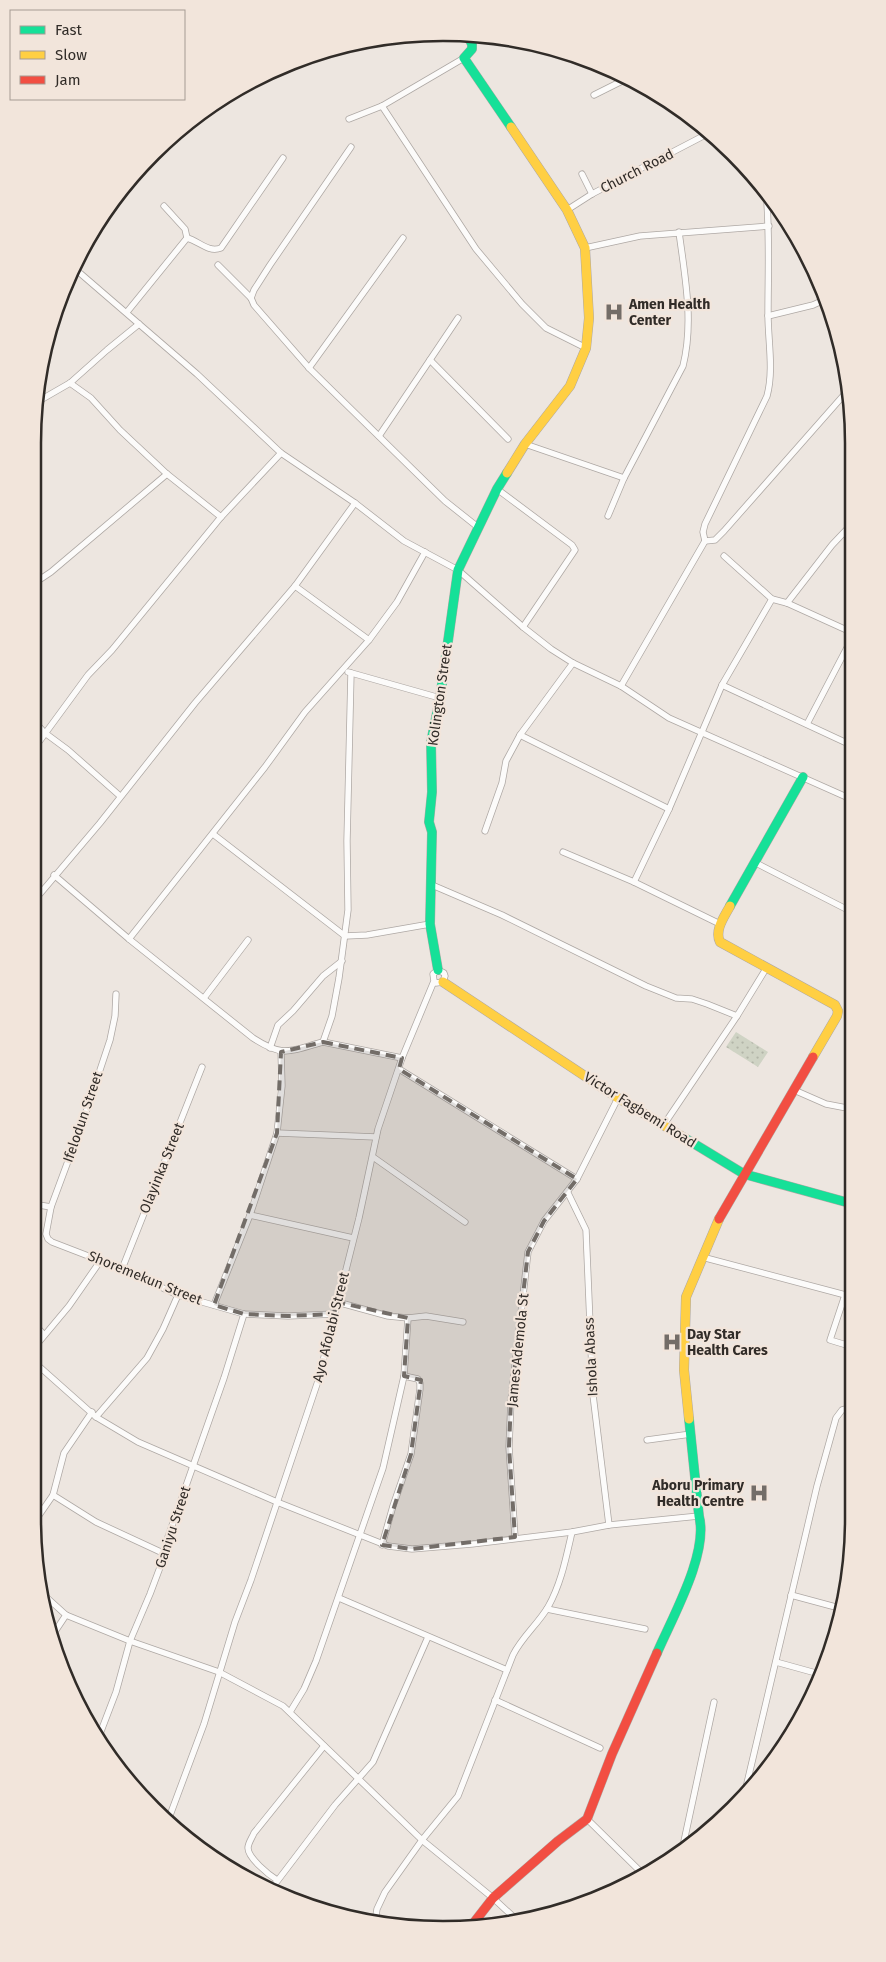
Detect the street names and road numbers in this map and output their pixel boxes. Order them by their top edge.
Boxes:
street label: Church Road [598,145,676,197]
street label: Kolington Street [424,642,456,747]
street label: Ifelodun Street [60,1068,107,1165]
street label: Victor Fagbemi Road [581,1069,699,1151]
street label: Olayinka Street [136,1119,188,1216]
street label: Shoremekun Street [86,1247,205,1309]
street label: Ayo Afolabi Street [309,1269,353,1384]
street label: James Ademola St [504,1291,533,1408]
street label: Ishola Abass [580,1317,602,1397]
street label: Ganiyu Street [152,1483,195,1570]

